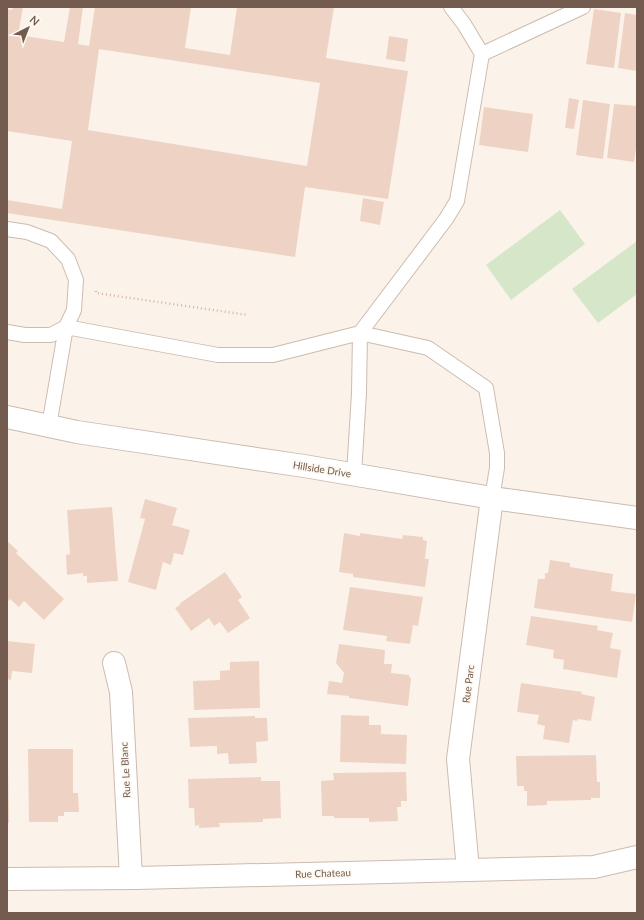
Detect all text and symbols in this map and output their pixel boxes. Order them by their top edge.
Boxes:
north arrow [8,8,48,48]
text: N [28,13,43,28]
street label: Hillside Drive [292,458,352,480]
street label: Rue Parc [460,664,476,704]
street label: Rue Le Blanc [118,741,132,798]
street label: Rue Chateau [295,866,351,880]

